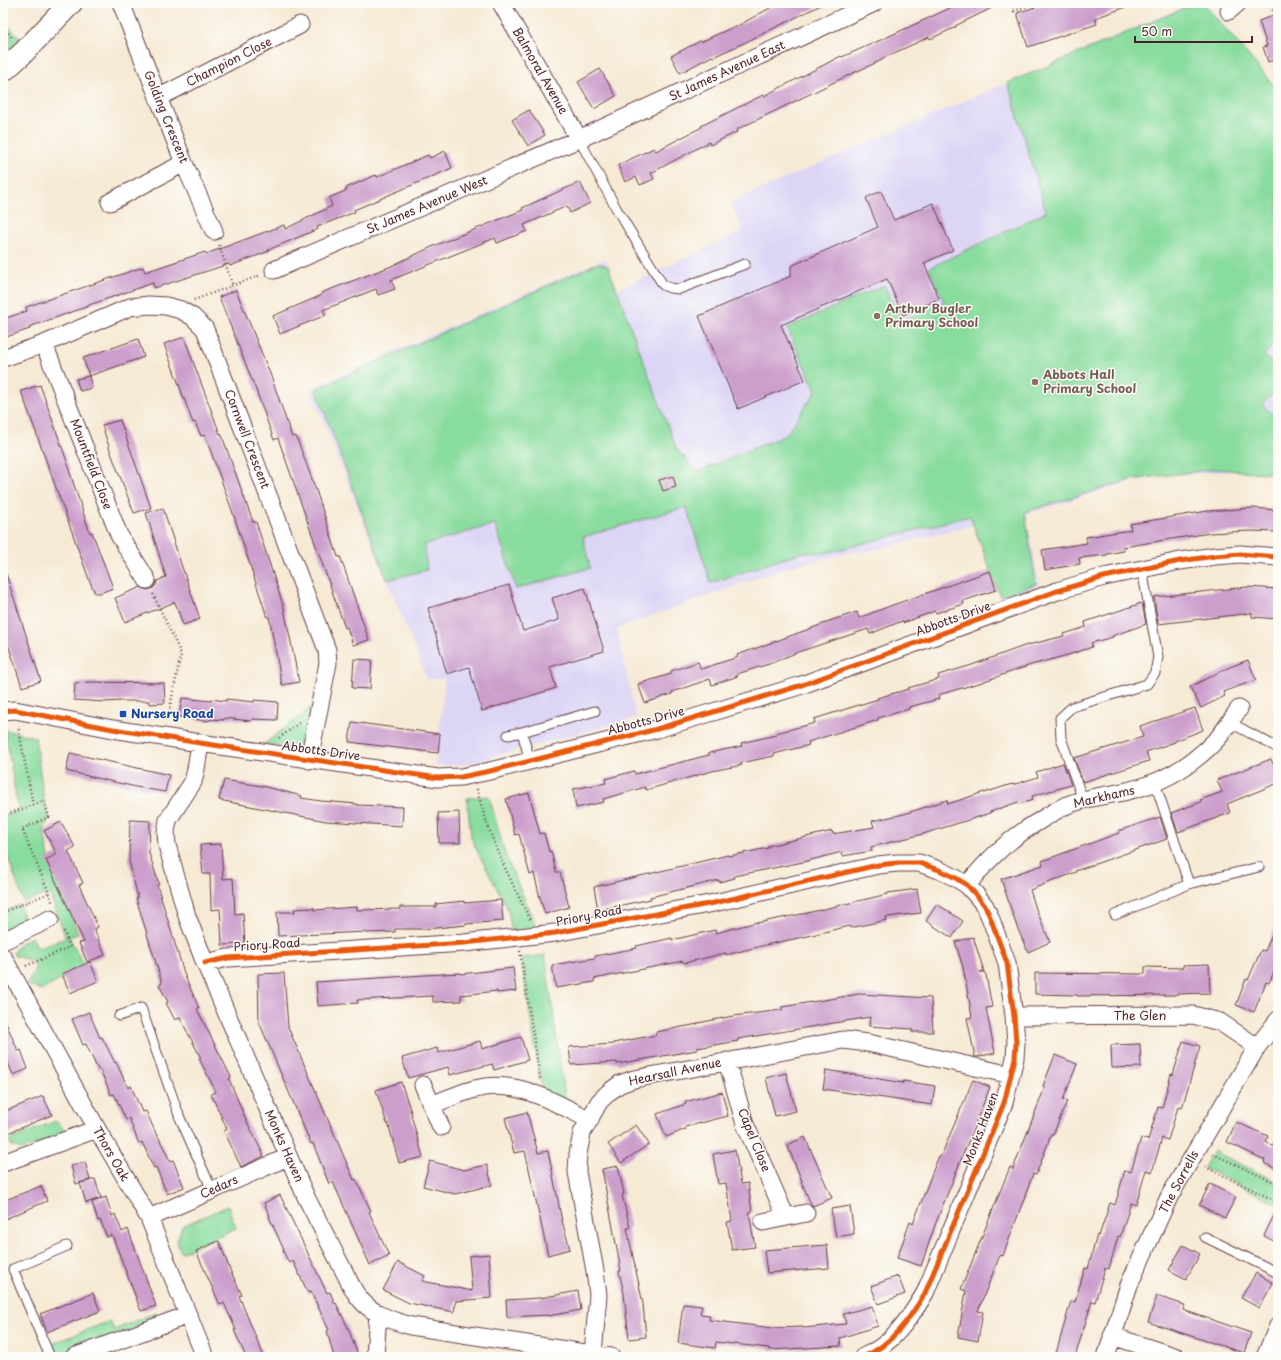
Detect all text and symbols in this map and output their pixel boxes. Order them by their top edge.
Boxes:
scale bar [1135,18,1252,44]
text: 50 m [1141,22,1172,40]
street label: Balmoral Avenue [509,24,573,118]
street label: Champion Close [183,32,274,90]
street label: St James Avenue East [666,35,788,105]
street label: Golding Crescent [140,68,194,166]
street label: St James Avenue West [363,170,490,238]
place label: Arthur Bugler Primary School [885,299,978,331]
marker: Arthur Bugler Primary School [872,311,882,321]
place label: Abbots Hall Primary School [1042,365,1136,397]
marker: Abbots Hall Primary School [1030,377,1040,387]
street label: Cornwell Crescent [221,386,275,491]
street label: Mountfield Close [66,416,118,512]
street label: Abbotts Drive [912,596,993,640]
street label: Abbotts Drive [605,701,686,739]
place label: Nursery Road [131,704,214,722]
marker: Nursery Road [118,709,128,719]
street label: Abbotts Drive [281,736,362,764]
street label: Markhams [1071,780,1137,812]
street label: Priory Road [554,900,624,930]
street label: Priory Road [233,933,301,955]
street label: The Glen [1114,1006,1166,1024]
street label: Hearsall Avenue [627,1052,723,1090]
street label: Monks Haven [958,1089,1002,1168]
street label: Capel Close [734,1105,776,1174]
street label: Monks Haven [261,1107,309,1185]
street label: Thors Oak [89,1123,135,1184]
street label: The Sorrells [1154,1146,1203,1216]
street label: Cedars [197,1170,241,1202]

